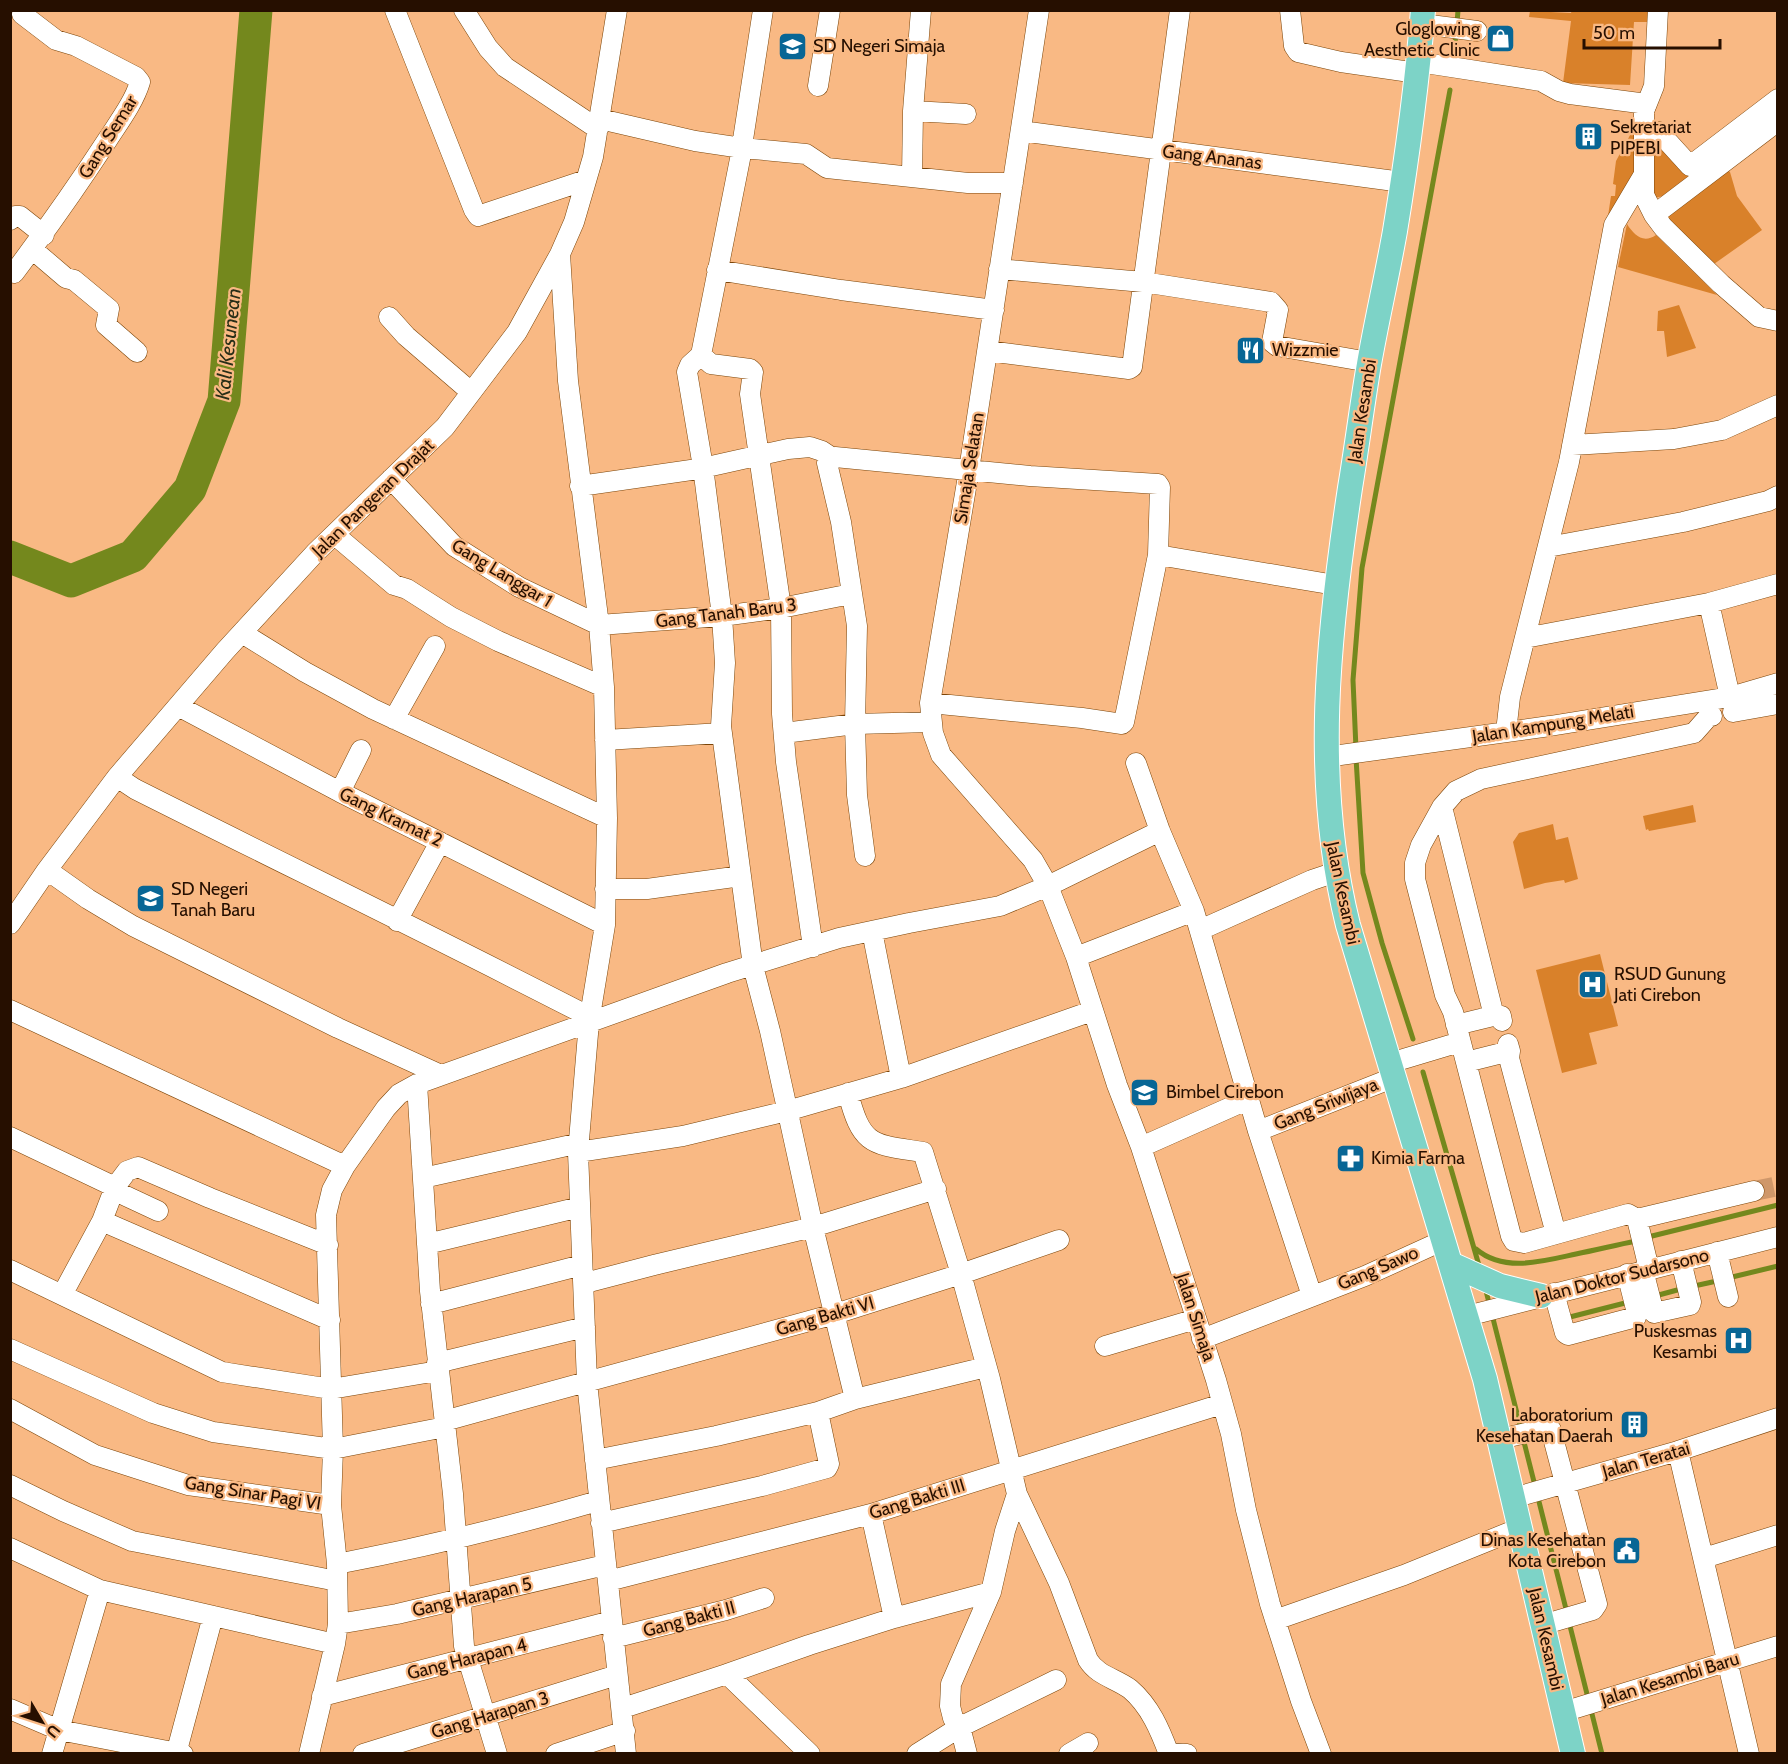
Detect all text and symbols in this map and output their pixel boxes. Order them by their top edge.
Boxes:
scale bar [1584,12,1720,50]
place label: Gloglowing Aesthetic Clinic [1364,18,1481,61]
text: 50 m [1593,22,1635,44]
shop icon: Gloglowing Aesthetic Clinic [1485,23,1517,55]
school or university icon: SD Negeri Simaja [776,30,808,62]
place label: SD Negeri Simaja [813,35,945,57]
street label: Gang Semar [74,91,142,183]
place label: Sekretariat PIPEBI [1610,116,1691,159]
building icon: Sekretariat PIPEBI [1573,121,1605,153]
street label: Gang Ananas [1161,140,1263,174]
water label: Kali Kesunean [210,287,246,401]
restaurant icon: Wizzmie [1235,334,1267,366]
place label: Wizzmie [1272,339,1339,361]
street label: Jalan Kesambi [1343,358,1381,465]
street label: Simaja Selatan [949,411,989,525]
street label: Jalan Pangeran Drajat [307,434,438,562]
street label: Gang Langgar 1 [448,534,556,612]
street label: Gang Tanah Baru 3 [654,593,798,633]
street label: Jalan Kampung Melati [1470,700,1635,748]
street label: Gang Kramat 2 [336,783,446,851]
street label: Jalan Kesambi [1321,839,1365,946]
place label: SD Negeri Tanah Baru [171,878,255,921]
school or university icon: SD Negeri Tanah Baru [134,883,166,915]
place label: RSUD Gunung Jati Cirebon [1613,963,1726,1006]
hospital icon: RSUD Gunung Jati Cirebon [1577,968,1609,1000]
street label: Gang Sriwijaya [1271,1073,1382,1135]
school or university icon: Bimbel Cirebon [1129,1076,1161,1108]
place label: Bimbel Cirebon [1166,1081,1284,1103]
pharmacy icon: Kimia Farma [1334,1142,1366,1174]
place label: Kimia Farma [1371,1147,1465,1169]
street label: Gang Sawo [1334,1241,1422,1295]
street label: Jalan Doktor Sudarsono [1532,1244,1711,1308]
street label: Jalan Simaja [1171,1269,1221,1364]
street label: Gang Bakti VI [774,1292,876,1340]
place label: Puskesmas Kesambi [1634,1320,1717,1363]
hospital icon: Puskesmas Kesambi [1722,1325,1754,1357]
place label: Laboratorium Kesehatan Daerah [1476,1404,1613,1447]
building icon: Laboratorium Kesehatan Daerah [1618,1409,1650,1441]
street label: Jalan Teratai [1599,1437,1692,1483]
street label: Gang Sinar Pagi VI [183,1471,323,1515]
street label: Gang Bakti III [866,1474,968,1524]
place label: Dinas Kesehatan Kota Cirebon [1481,1529,1606,1572]
public building icon: Dinas Kesehatan Kota Cirebon [1611,1534,1643,1566]
street label: Gang Harapan 5 [410,1573,534,1621]
street label: Jalan Kesambi [1523,1585,1568,1692]
street label: Gang Bakti II [641,1596,737,1642]
street label: Gang Harapan 4 [405,1634,529,1684]
street label: Jalan Kesambi Baru [1597,1648,1742,1711]
street label: Gang Harapan 3 [429,1687,551,1743]
north arrow [12,1692,72,1752]
text: U [42,1721,64,1742]

